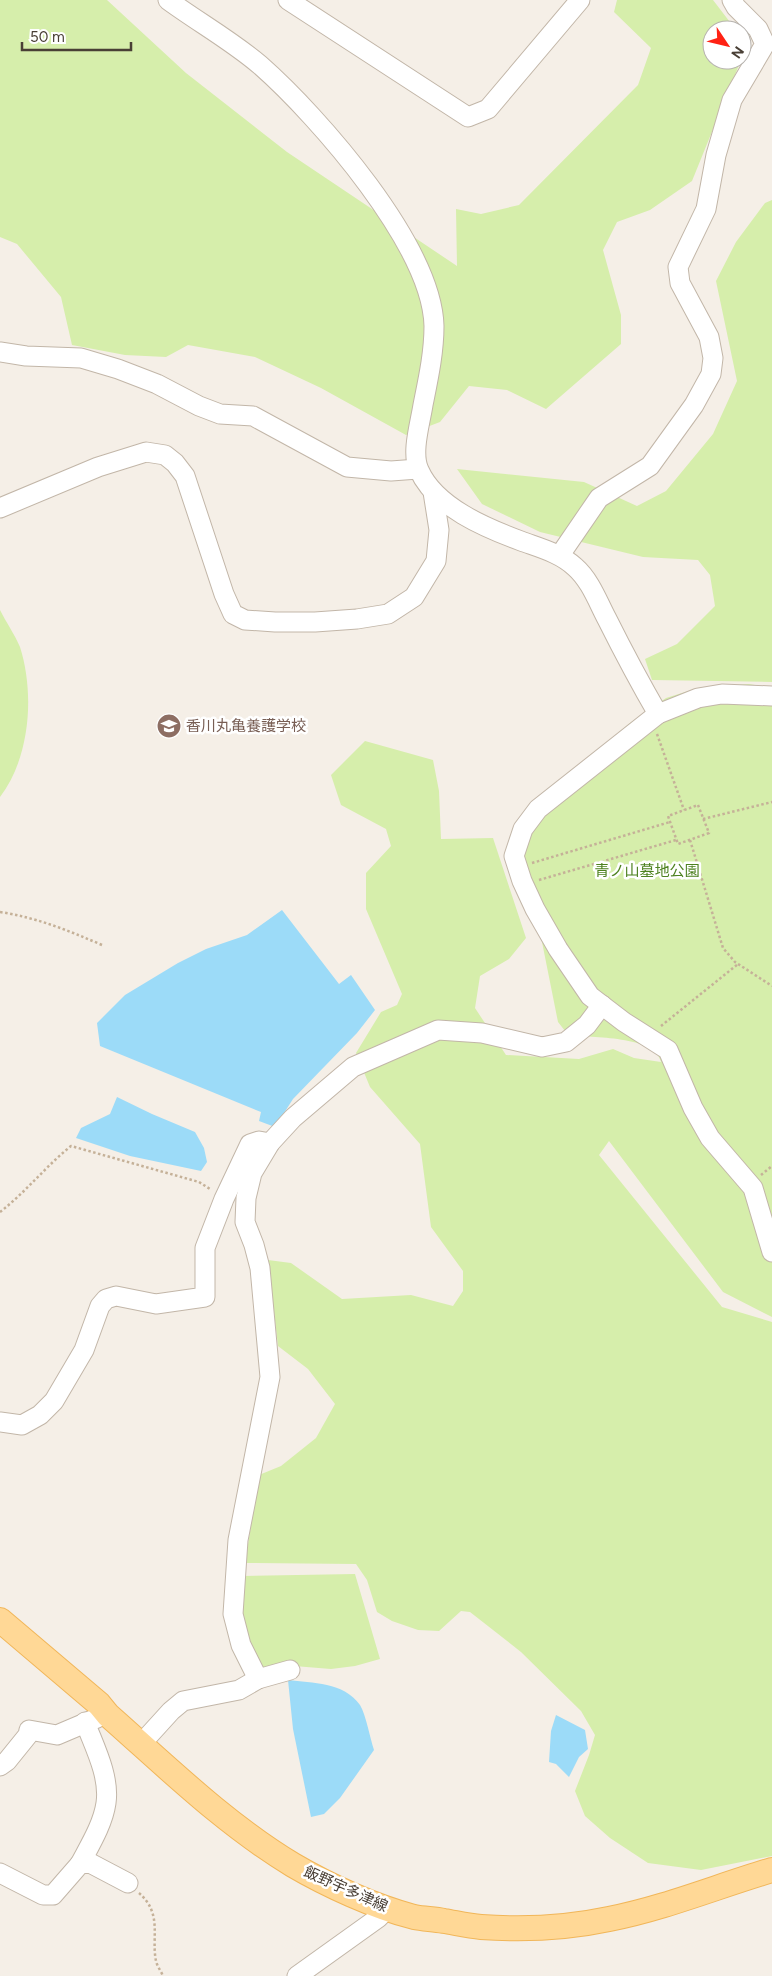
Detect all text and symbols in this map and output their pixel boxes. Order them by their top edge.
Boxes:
scale bar [22,20,131,52]
north arrow [702,20,752,70]
text: 50 m [30,28,65,46]
text: N [727,43,747,61]
school or university icon: 香川丸亀養護学校 [156,713,182,739]
place label: 香川丸亀養護学校 [186,717,306,735]
park label: 青ノ山墓地公園 [594,862,700,880]
street label: 飯野宇多津線 [301,1862,391,1916]

